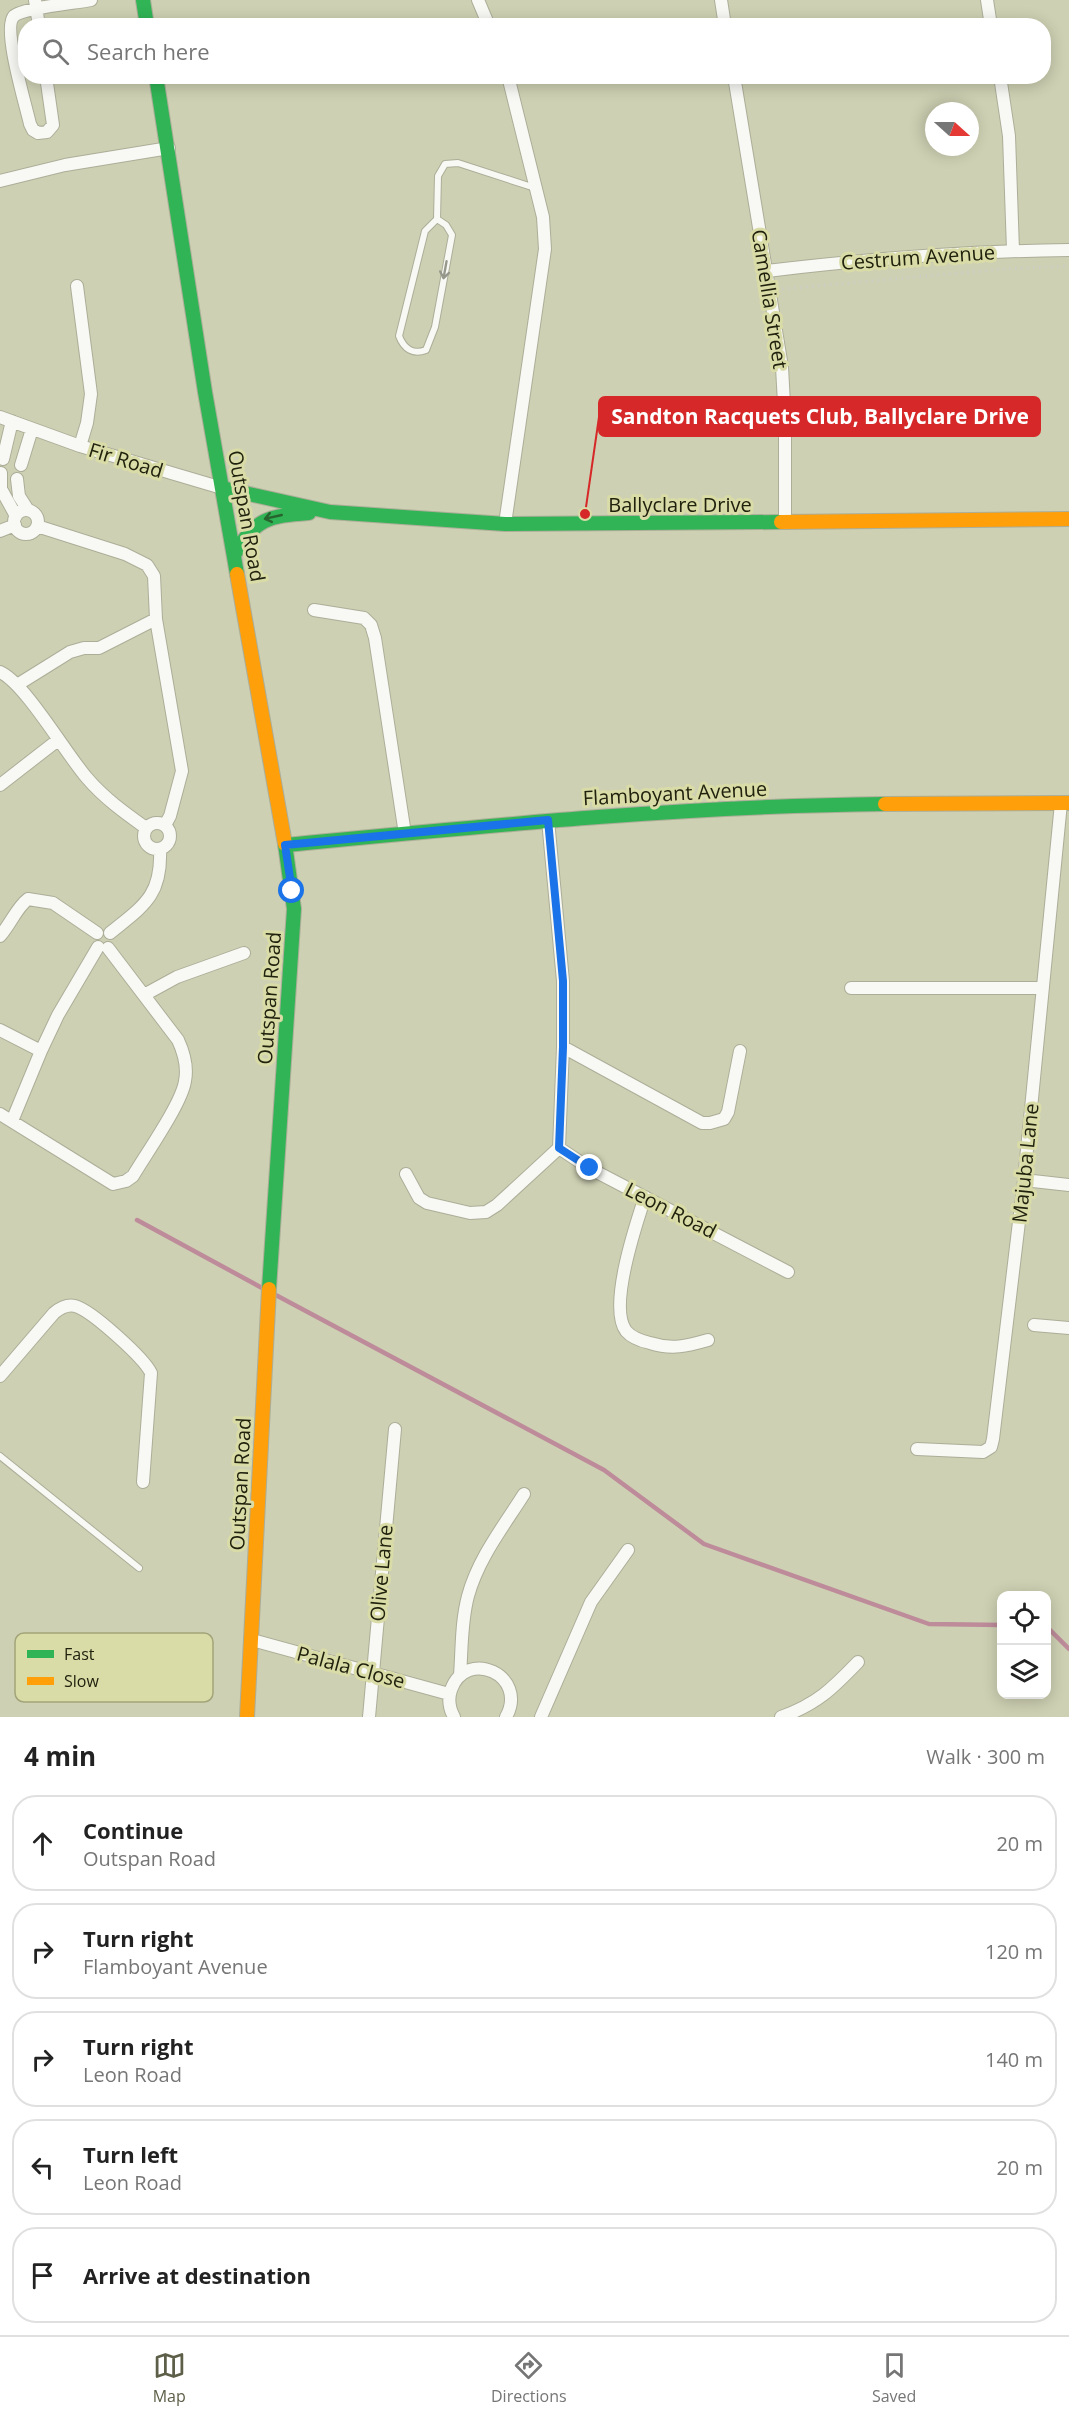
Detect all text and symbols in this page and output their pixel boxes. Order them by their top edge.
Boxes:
search box [18,18,1051,84]
icon: search [39,35,72,68]
text: Search here [87,36,210,66]
north arrow [925,102,979,156]
street label: Camellia Street [746,227,794,371]
street label: Cestrum Avenue [840,238,996,276]
one-way arrow [439,260,450,280]
callout: Sandton Racquets Club, Ballyclare Drive [599,397,1040,436]
text: Sandton Racquets Club, Ballyclare Drive [611,402,1029,430]
street label: Fir Road [85,436,167,484]
street label: Outspan Road [222,448,272,584]
street label: Ballyclare Drive [608,491,752,518]
one-way arrow [264,511,283,523]
street label: Flamboyant Avenue [582,775,768,811]
route start [278,877,304,903]
street label: Outspan Road [251,931,287,1065]
street label: Majuba Lane [1005,1102,1045,1224]
route end [576,1154,602,1180]
street label: Leon Road [621,1176,721,1244]
street label: Outspan Road [223,1417,257,1551]
street label: Olive Lane [363,1523,399,1623]
map controls [997,1591,1051,1699]
button: locate [997,1591,1051,1645]
legend [15,1633,213,1702]
street label: Palala Close [294,1640,408,1694]
text: Fast [64,1643,95,1665]
button: layers [997,1645,1051,1699]
text: Slow [64,1670,99,1692]
text: 4 min [24,1738,96,1774]
text: Walk · 300 m [926,1743,1045,1770]
text: Continue [83,1815,183,1845]
icon: ahead [26,1827,59,1860]
text: 20 m [996,1830,1043,1857]
text: Outspan Road [83,1845,216,1872]
text: Turn right [83,1923,194,1953]
icon: right [26,1935,59,1968]
text: 120 m [985,1938,1043,1965]
text: Flamboyant Avenue [83,1953,268,1980]
text: Turn right [83,2031,194,2061]
icon: right [26,2043,59,2076]
text: 140 m [985,2046,1043,2073]
text: Leon Road [83,2061,182,2088]
text: Turn left [83,2139,178,2169]
icon: left [26,2151,59,2184]
text: 20 m [996,2154,1043,2181]
text: Leon Road [83,2169,182,2196]
icon: arrive [26,2259,59,2292]
text: Arrive at destination [83,2260,311,2290]
tab: Map [153,2349,186,2407]
tab: Directions [491,2349,567,2407]
tab: Saved [872,2349,916,2407]

